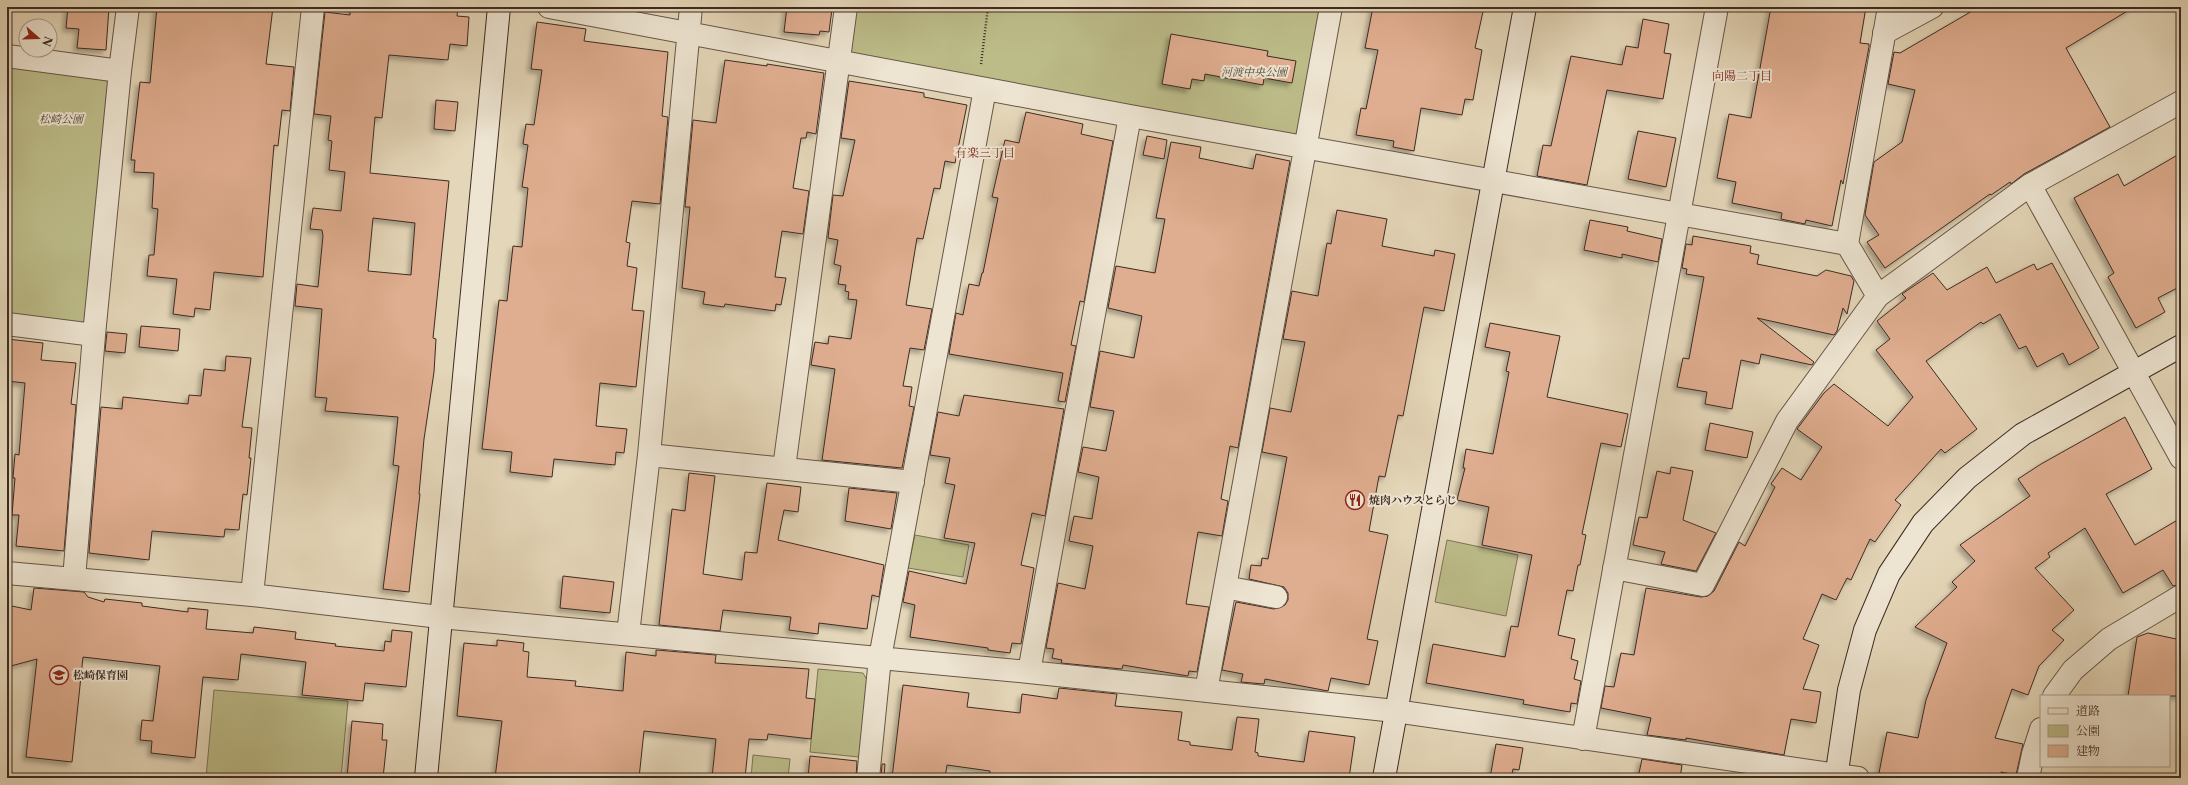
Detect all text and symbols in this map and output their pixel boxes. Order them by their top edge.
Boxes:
north arrow [18,18,58,58]
text: N [39,35,56,49]
park label: 河渡中央公園 [1221,65,1289,79]
district label: 向陽二丁目 [1712,68,1772,83]
park label: 松崎公園 [39,112,85,126]
district label: 有楽三丁目 [955,145,1015,160]
restaurant icon: 焼肉ハウスとらじ [1344,489,1366,511]
place label: 焼肉ハウスとらじ [1369,493,1457,507]
school or university icon: 松崎保育園 [48,664,70,686]
place label: 松崎保育園 [73,668,128,682]
legend [2040,695,2170,767]
text: 道路 [2076,703,2100,718]
text: 公園 [2076,723,2100,738]
text: 建物 [2076,743,2100,758]

